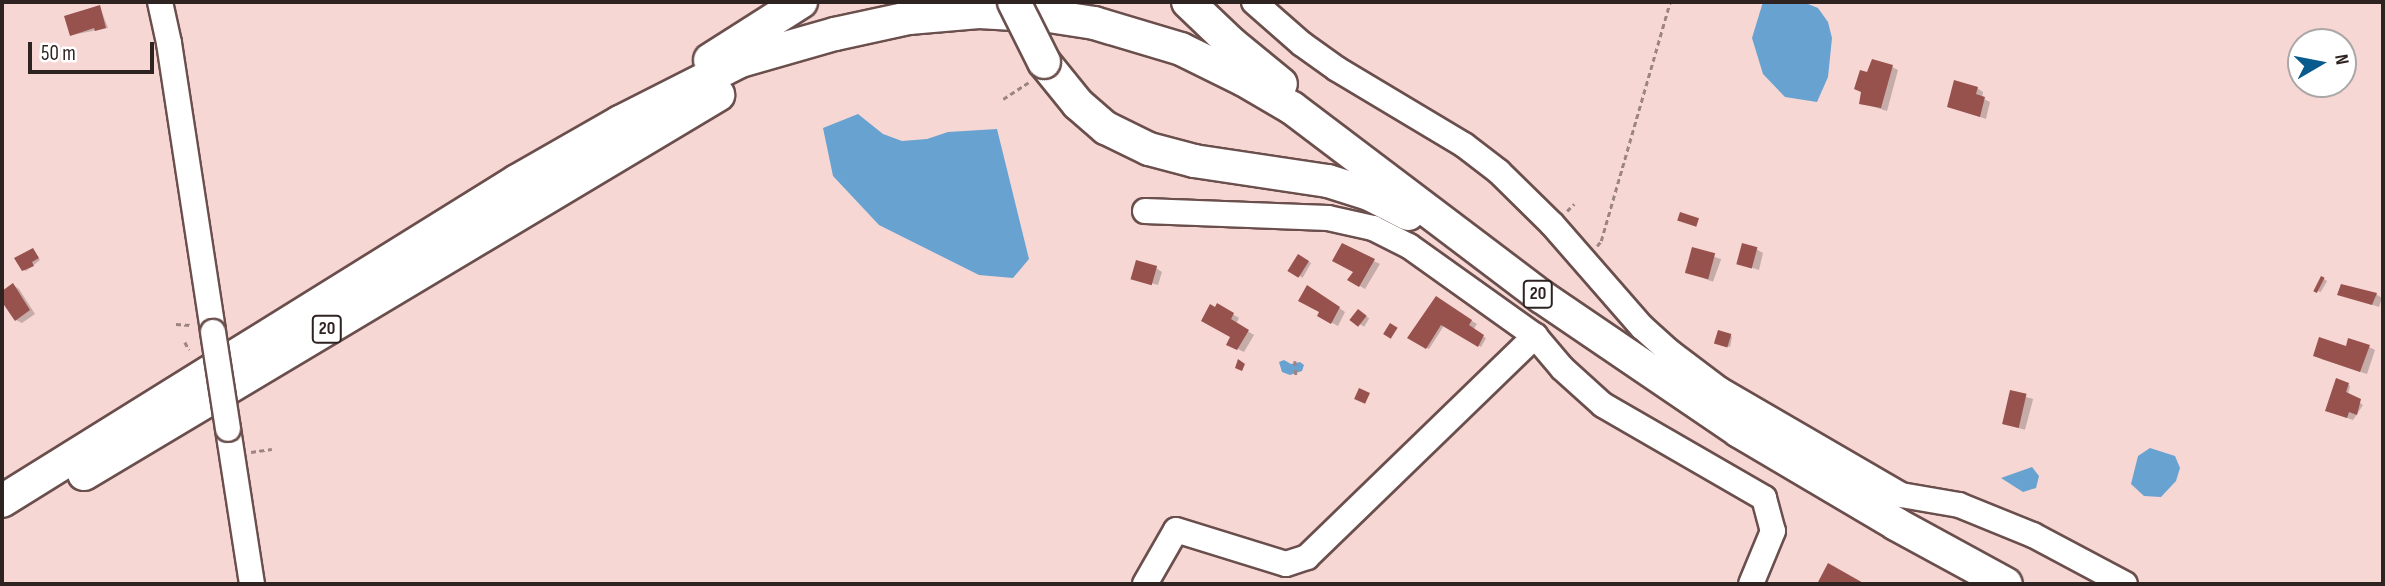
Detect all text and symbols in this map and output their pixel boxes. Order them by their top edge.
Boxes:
scale bar [32,28,158,72]
north arrow [2287,28,2357,98]
text: 50 m [41,41,76,66]
text: N [2329,53,2353,67]
road number: 20 [1522,280,1554,308]
road number: 20 [311,314,343,344]

